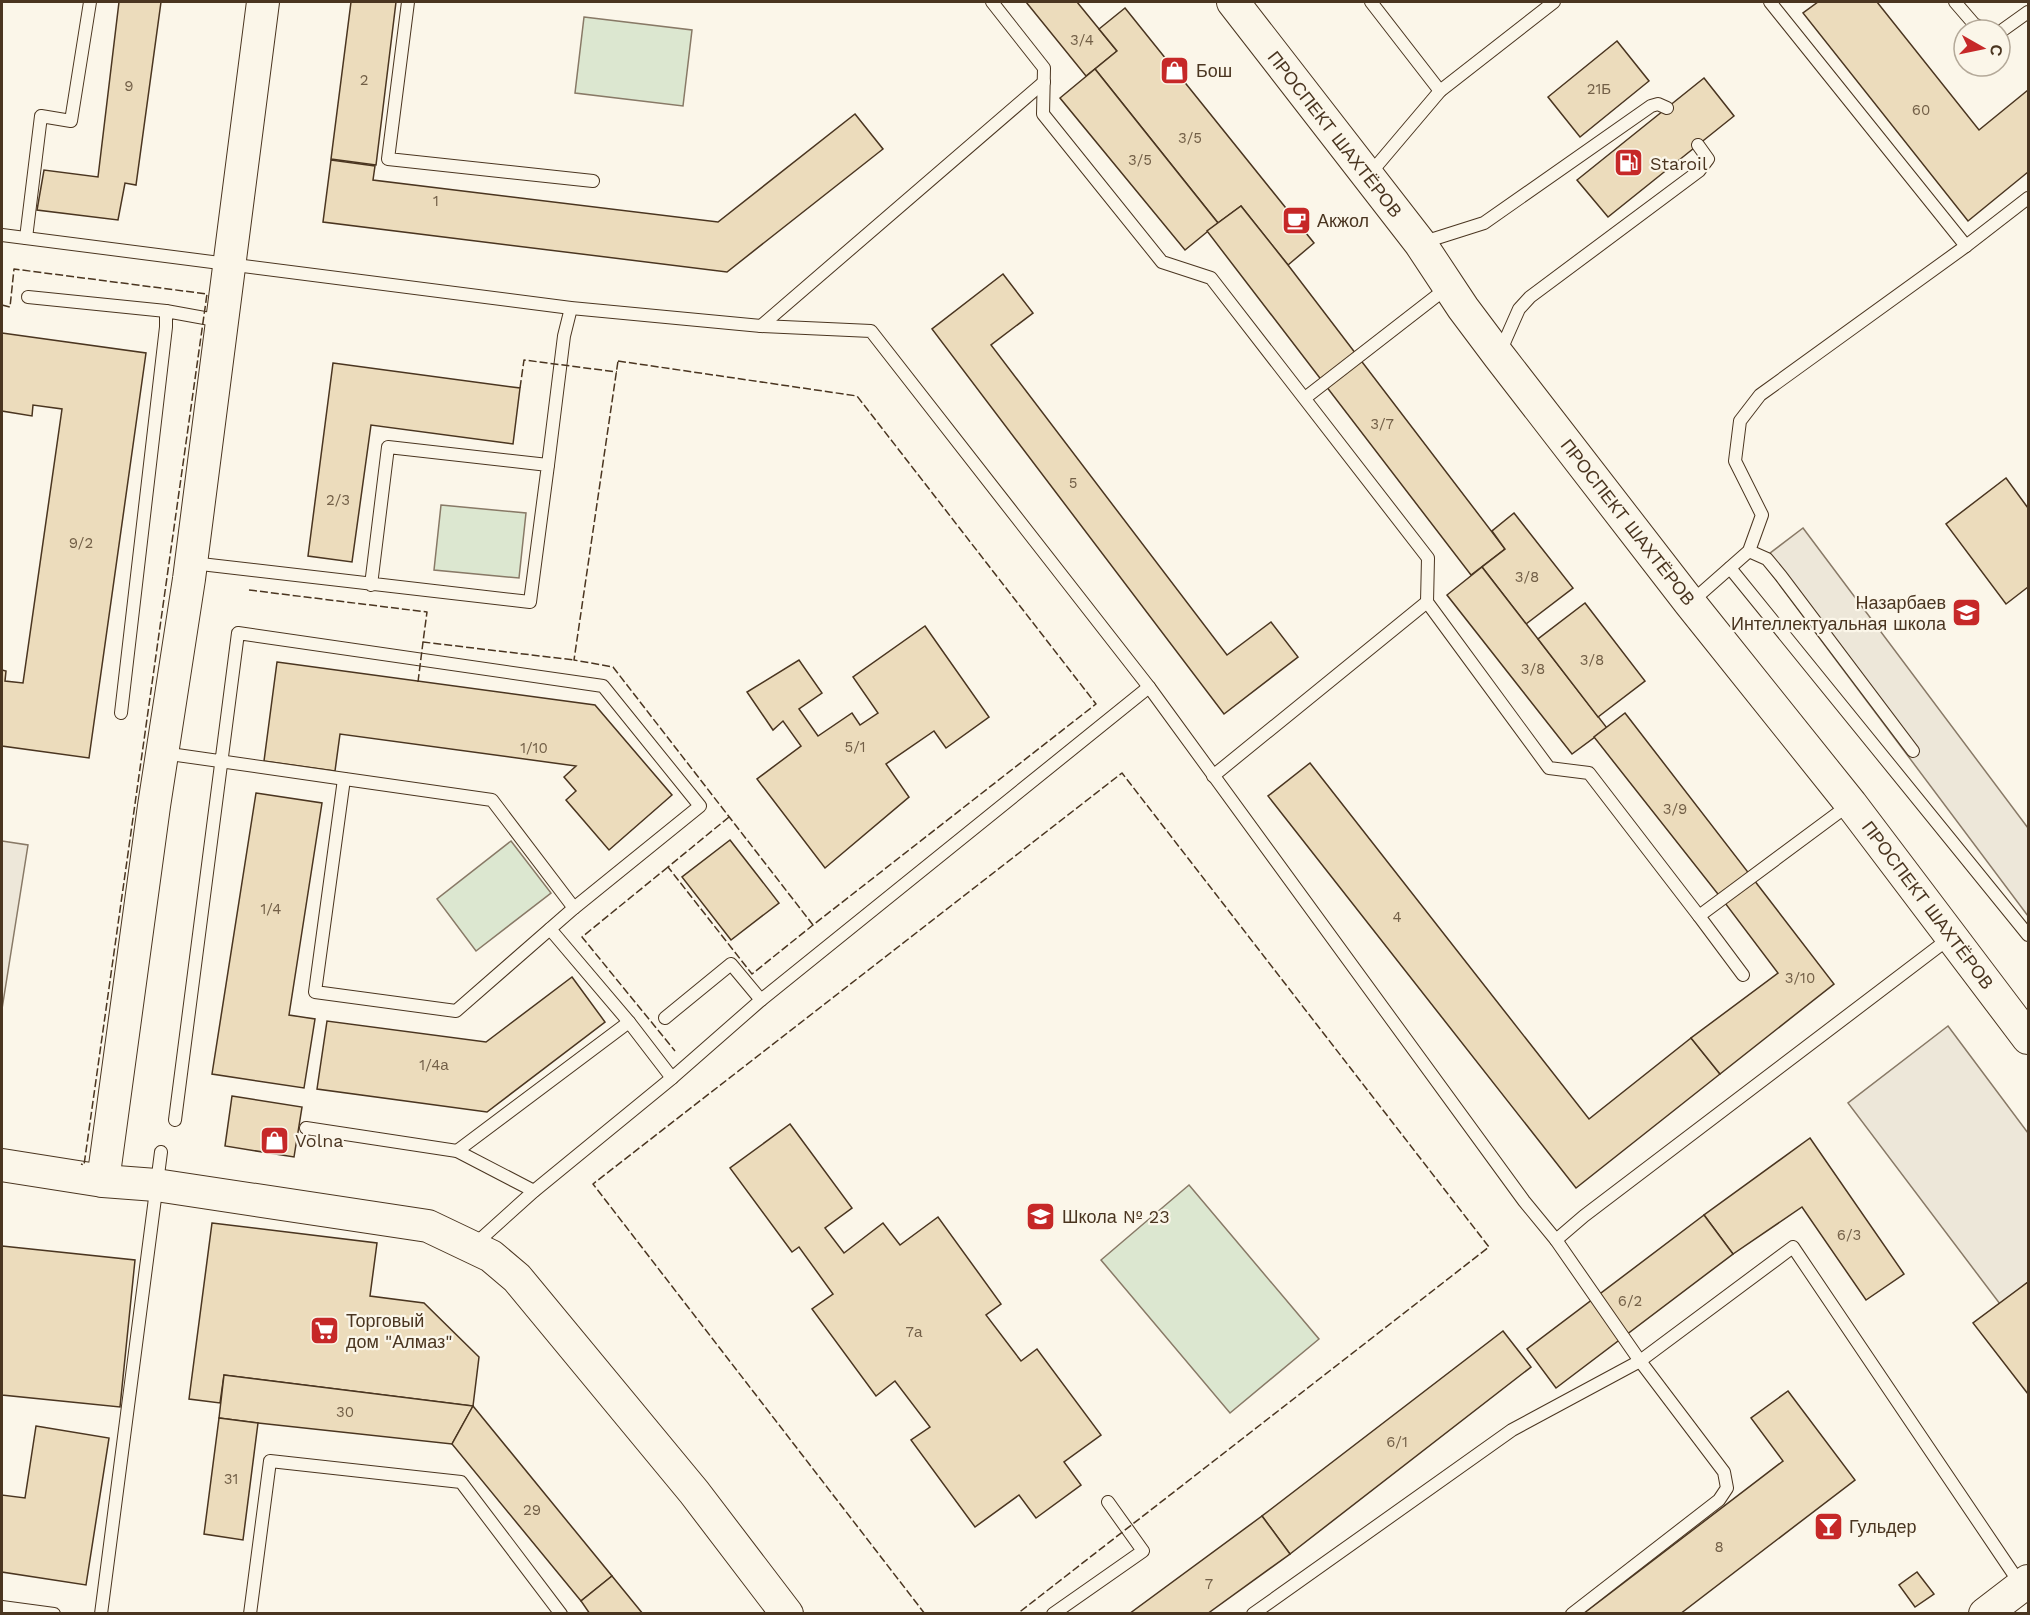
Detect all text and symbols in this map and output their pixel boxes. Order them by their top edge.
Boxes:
north arrow [1952,18,2012,78]
house number: 3/4 [1070,31,1094,49]
text: С [1986,43,2007,58]
street label: ПРОСПЕКТ ШАХТЁРОВ [1264,47,1406,221]
shop icon: Бош [1159,54,1191,86]
place label: Бош [1196,60,1232,81]
house number: 2 [360,71,368,89]
house number: 9 [124,77,134,95]
house number: 21Б [1587,80,1611,98]
house number: 60 [1912,101,1930,119]
house number: 3/5 [1178,129,1202,147]
fuel station icon: Staroil [1613,147,1645,179]
house number: 3/5 [1128,151,1152,169]
place label: Staroil [1650,153,1708,174]
house number: 1 [433,192,439,210]
cafe icon: Акжол [1280,204,1312,236]
place label: Акжол [1317,210,1369,231]
house number: 3/7 [1370,415,1394,433]
street label: ПРОСПЕКТ ШАХТЁРОВ [1557,435,1699,609]
house number: 5 [1069,474,1077,492]
house number: 2/3 [326,491,350,509]
house number: 9/2 [69,534,93,552]
house number: 3/8 [1515,568,1539,586]
place label: Назарбаев Интеллектуальная школа [1731,592,1947,634]
school or university icon: Назарбаев Интеллектуальная школа [1951,596,1983,628]
house number: 3/8 [1580,651,1604,669]
house number: 3/8 [1521,660,1545,678]
house number: 5/1 [844,738,866,756]
house number: 1/10 [520,739,548,757]
house number: 3/9 [1663,800,1687,818]
street label: ПРОСПЕКТ ШАХТЁРОВ [1858,817,1998,993]
house number: 1/4 [261,900,281,918]
house number: 4 [1392,908,1402,926]
house number: 3/10 [1785,969,1815,987]
house number: 1/4а [419,1056,449,1074]
shop icon: Volna [258,1124,290,1156]
place label: Volna [295,1130,343,1151]
school or university icon: Школа № 23 [1025,1200,1057,1232]
place label: Школа № 23 [1062,1206,1170,1227]
house number: 6/3 [1837,1226,1861,1244]
house number: 6/2 [1618,1292,1642,1310]
place label: Торговый дом "Алмаз" [346,1310,452,1352]
supermarket icon: Торговый дом "Алмаз" [309,1314,341,1346]
house number: 7а [906,1323,923,1341]
house number: 30 [336,1403,354,1421]
house number: 6/1 [1386,1433,1408,1451]
house number: 31 [224,1470,238,1488]
house number: 29 [523,1501,541,1519]
bar icon: Гульдер [1812,1510,1844,1542]
place label: Гульдер [1849,1516,1917,1537]
house number: 8 [1714,1538,1724,1556]
house number: 7 [1205,1575,1213,1593]

